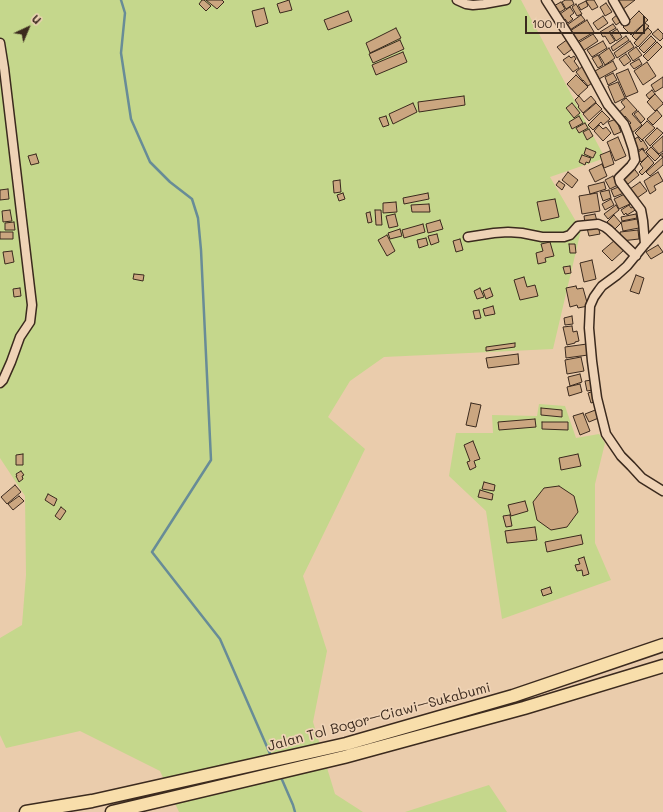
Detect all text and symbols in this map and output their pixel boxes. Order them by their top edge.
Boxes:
north arrow [8,8,48,48]
scale bar [527,8,647,34]
text: U [29,11,45,27]
text: 100 m [532,15,566,31]
street label: Jalan Tol Bogor–Ciawi–Sukabumi [266,679,492,755]

